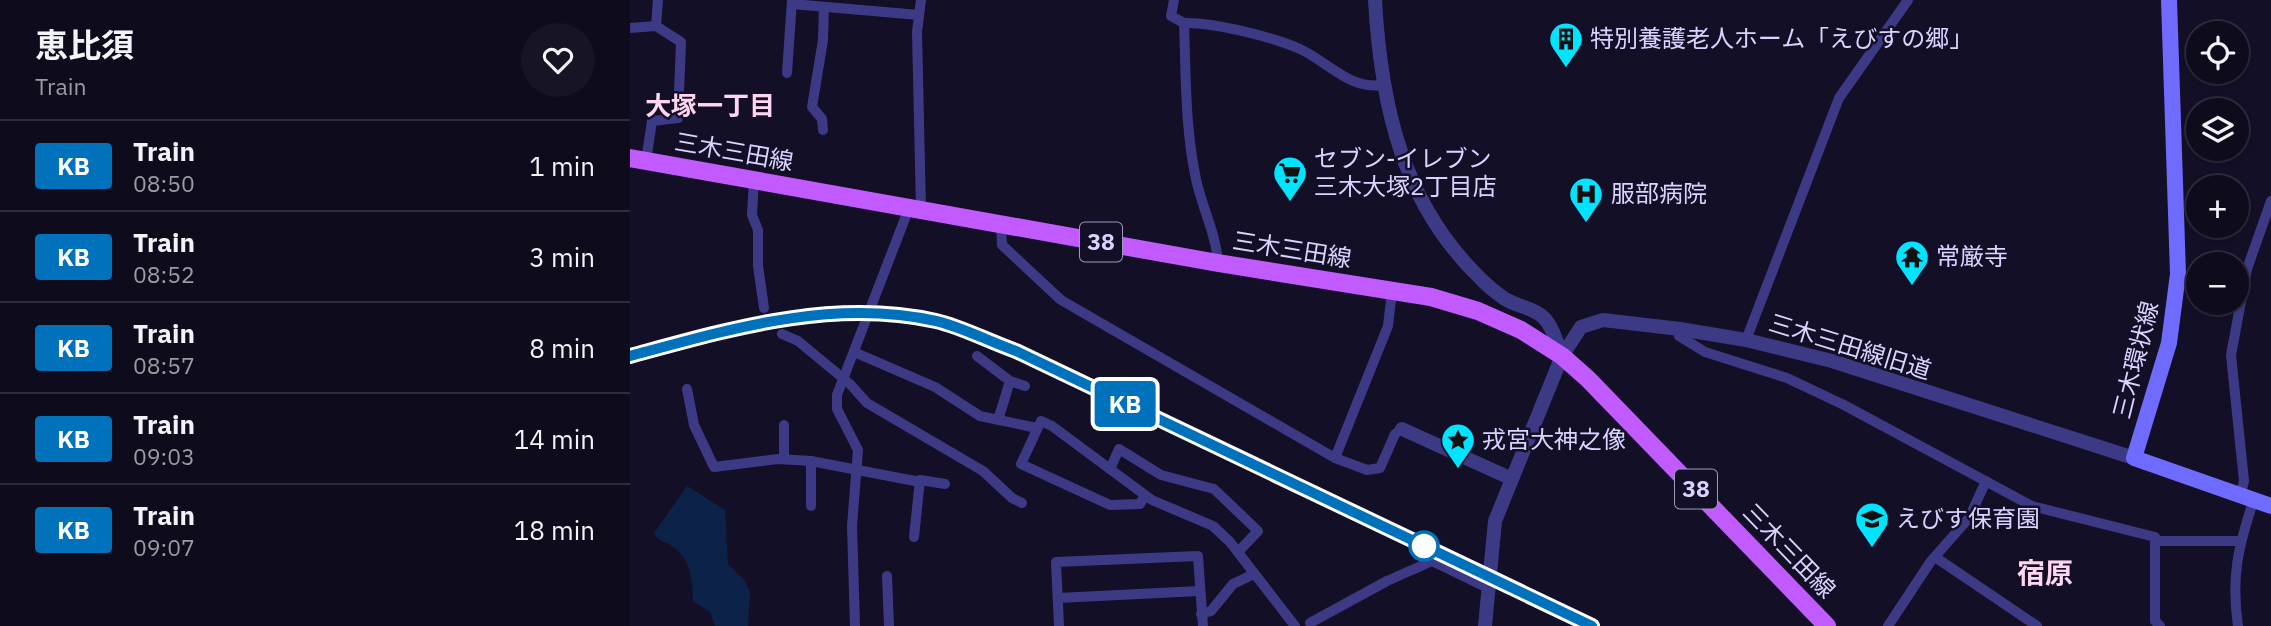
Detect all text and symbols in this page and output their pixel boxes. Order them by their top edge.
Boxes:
building icon: 特別養護老人ホーム「えびすの郷」 [1547,20,1585,69]
map controls [2186,21,2249,315]
button: locate [2186,21,2249,84]
place label: 特別養護老人ホーム「えびすの郷」 [1590,22,1973,54]
text: 恵比須 [35,23,134,66]
button: heart [521,23,595,97]
text: Train [35,71,87,101]
district label: 大塚一丁目 [645,88,775,122]
button: layers [2186,98,2249,161]
street label: 三木三田線 [672,125,796,177]
text: Train [133,134,195,168]
place label: セブン-イレブン 三木大塚2丁目店 [1314,142,1496,202]
text: 1 min [529,149,595,183]
text: KB [57,150,90,182]
supermarket icon: セブン-イレブン 三木大塚2丁目店 [1271,154,1309,203]
text: 08:50 [133,168,195,198]
hospital icon: 服部病院 [1567,175,1605,224]
button: + [2186,175,2249,238]
place label: 服部病院 [1611,177,1707,209]
road number: 38 [1080,222,1122,262]
street label: 三木三田線 [1230,224,1354,274]
text: Train [133,225,195,259]
temple icon: 常厳寺 [1893,238,1931,287]
text: 3 min [529,240,595,274]
place label: 常厳寺 [1936,240,2008,272]
text: KB [57,241,90,273]
button: − [2186,252,2249,315]
text: 08:52 [133,259,195,289]
street label: 三木環状線 [2105,298,2165,422]
street label: 三木三田線旧道 [1765,306,1935,386]
text: Train [133,316,195,350]
text: 8 min [529,331,595,365]
text: KB [57,332,90,364]
text: 08:57 [133,350,195,380]
line badge: KB [1093,381,1156,427]
text: KB [1109,388,1141,420]
text: Train [133,407,195,441]
place icon: 戎宮大神之像 [1439,421,1477,470]
text: 14 min [514,422,595,456]
text: KB [57,423,90,455]
place label: 戎宮大神之像 [1482,423,1626,455]
text: 09:03 [133,441,195,471]
road number: 38 [1675,470,1717,509]
street label: 三木三田線 [1737,496,1843,605]
text: Train [133,498,195,532]
school or university icon: えびす保育園 [1853,500,1891,549]
place label: えびす保育園 [1896,502,2040,534]
text: 18 min [514,513,595,547]
text: KB [57,514,90,546]
unlabelled marker [1409,531,1439,561]
text: 09:07 [133,532,195,562]
district label: 宿原 [2017,554,2073,591]

